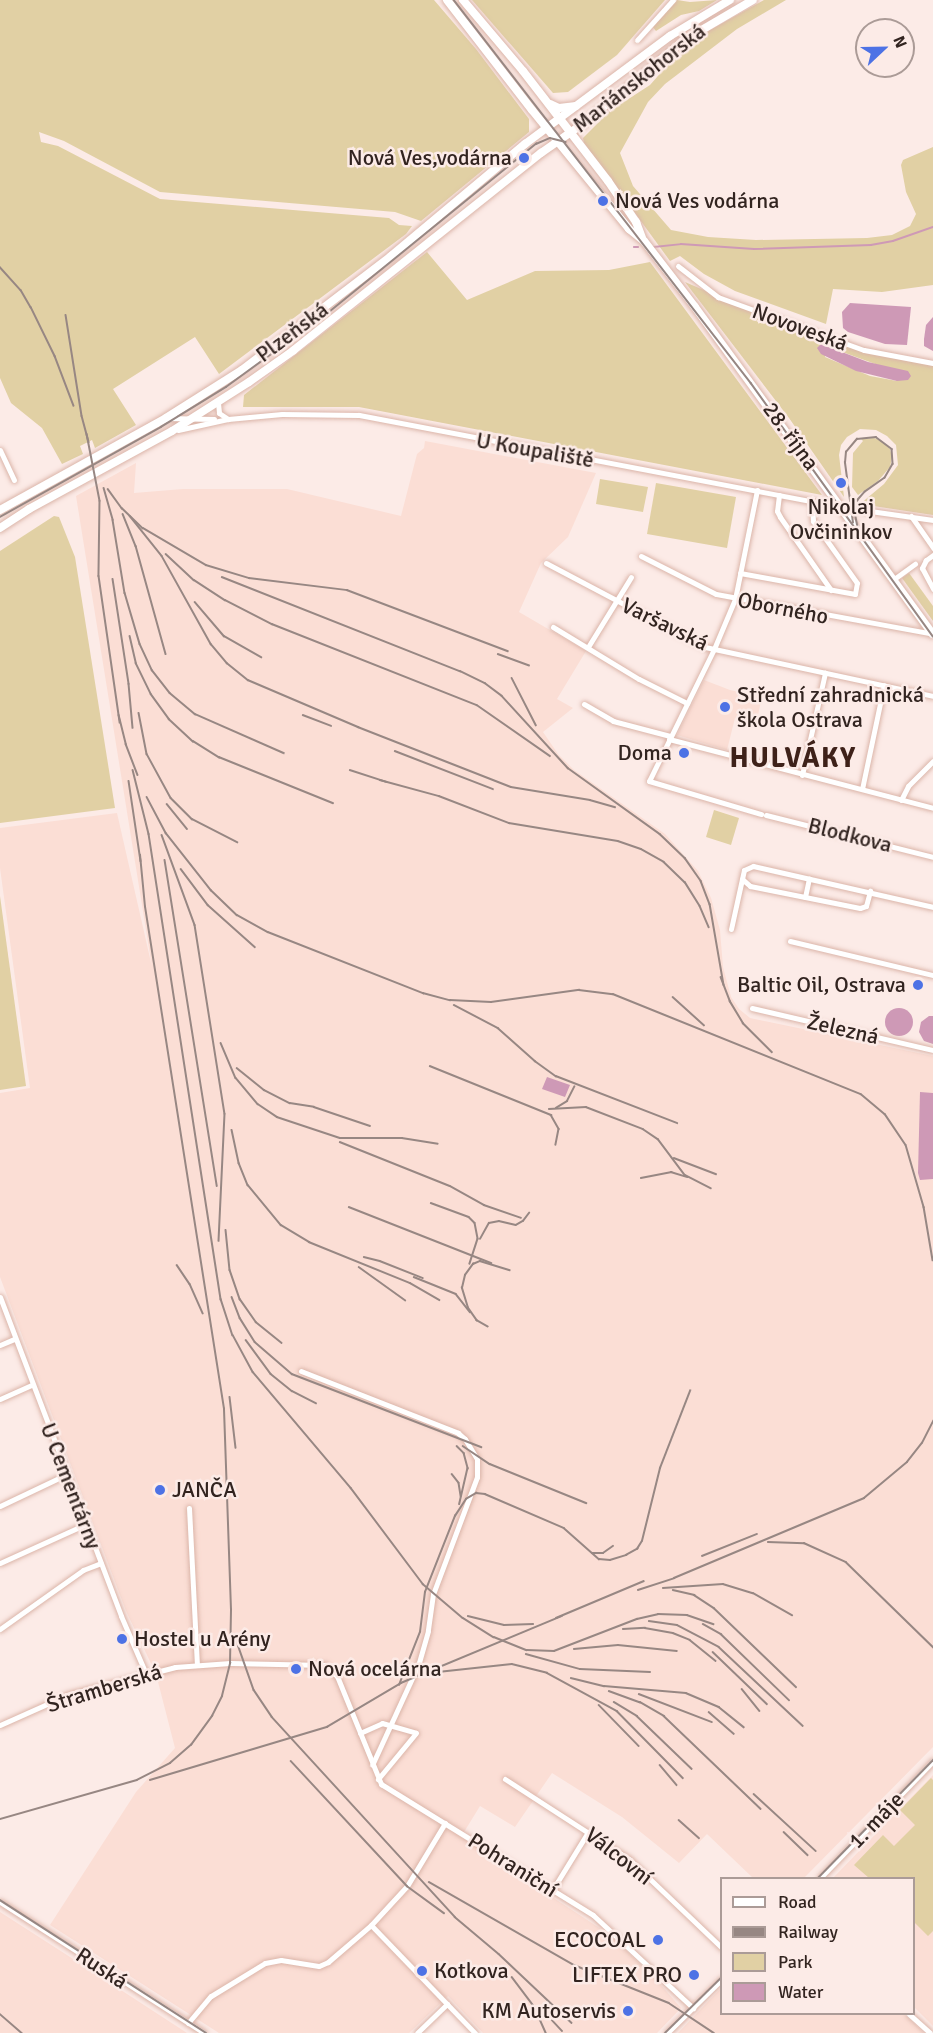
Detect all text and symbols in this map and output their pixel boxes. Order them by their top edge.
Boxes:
street label: Mariánskohorská [567,18,711,138]
north arrow [855,18,915,78]
text: N [888,33,911,51]
place label: Nová Ves,vodárna [348,145,512,171]
marker: Nová Ves,vodárna [517,151,531,165]
place label: Nová Ves vodárna [615,188,779,214]
marker: Nová Ves vodárna [596,194,610,208]
street label: Plzeňská [251,296,333,368]
street label: Novoveská [749,298,851,356]
street label: 28. října [757,397,825,475]
street label: U Koupaliště [474,427,596,473]
marker: Nikolaj Ovčininkov [834,476,848,490]
place label: Nikolaj Ovčininkov [790,493,892,544]
street label: Oborného [735,586,831,630]
street label: Varšavská [617,592,713,656]
place label: Střední zahradnická škola Ostrava [737,681,924,732]
marker: Střední zahradnická škola Ostrava [718,700,732,714]
place label: Doma [618,740,672,766]
district label: HULVÁKY [729,741,857,775]
marker: Doma [677,746,691,760]
street label: Blodkova [805,812,895,858]
place label: Baltic Oil, Ostrava [737,972,906,998]
marker: Baltic Oil, Ostrava [911,978,925,992]
street label: Železná [804,1008,882,1050]
street label: U Cementárny [35,1419,107,1553]
place label: JANČA [172,1477,237,1503]
marker: JANČA [153,1483,167,1497]
place label: Hostel u Arény [134,1626,271,1652]
marker: Hostel u Arény [115,1632,129,1646]
place label: Nová ocelárna [308,1656,442,1682]
street label: Štramberská [43,1658,165,1718]
marker: Nová ocelárna [289,1662,303,1676]
street label: 1. máje [843,1786,909,1854]
street label: Válcovní [580,1821,658,1891]
street label: Pohraniční [463,1827,563,1903]
legend [720,1877,915,2015]
text: Road [778,1891,817,1913]
text: Railway [778,1921,838,1943]
place label: ECOCOAL [554,1927,646,1953]
marker: ECOCOAL [651,1933,665,1947]
street label: Ruská [71,1942,133,1994]
text: Park [778,1951,813,1973]
place label: Kotkova [434,1958,509,1984]
place label: LIFTEX PRO [572,1962,682,1988]
marker: Kotkova [415,1964,429,1978]
marker: LIFTEX PRO [687,1968,701,1982]
text: Water [778,1981,823,2003]
place label: KM Autoservis [481,1998,616,2024]
marker: KM Autoservis [621,2004,635,2018]

